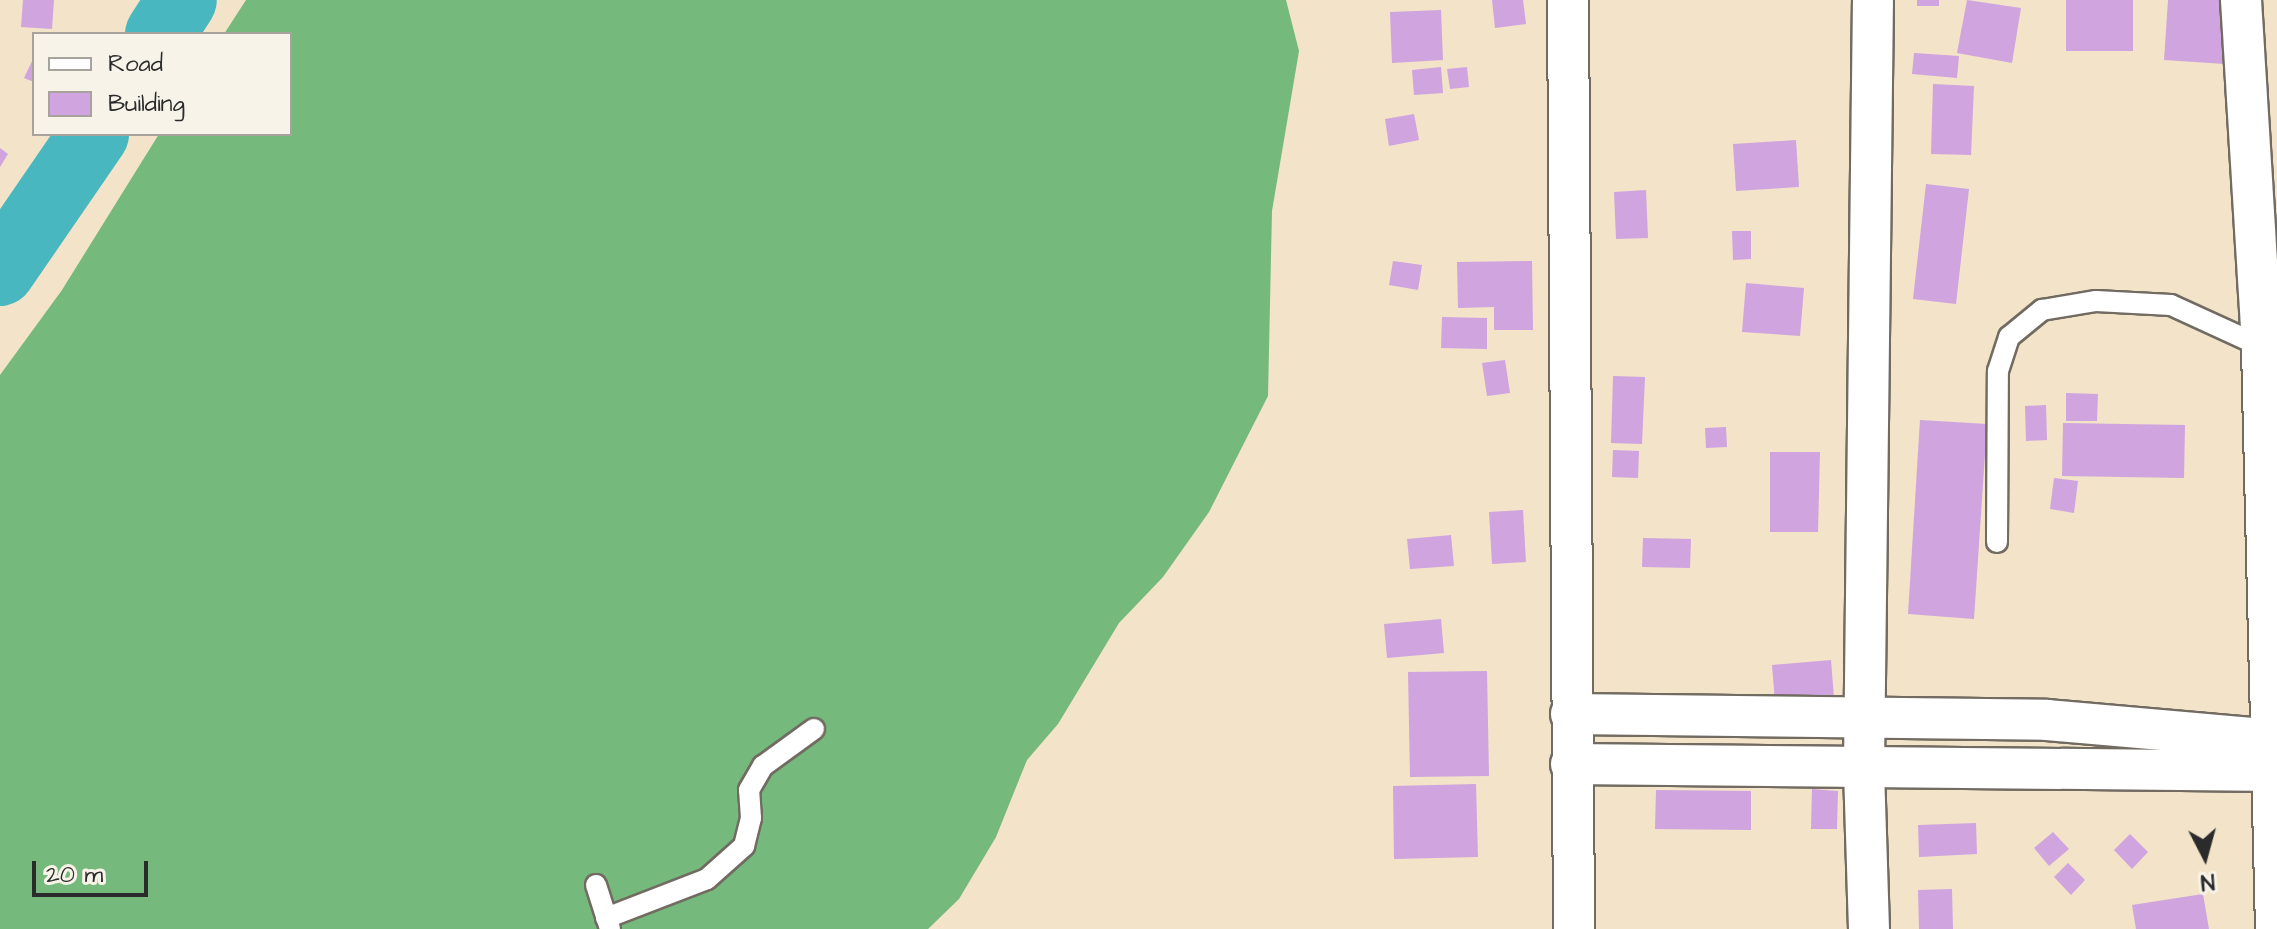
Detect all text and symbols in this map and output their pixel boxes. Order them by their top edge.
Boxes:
legend [32,32,292,136]
text: Road [108,47,163,81]
text: Building [108,87,185,121]
north arrow [2165,817,2245,897]
scale bar [36,845,152,895]
text: 20 m [46,858,103,892]
text: N [2199,865,2216,898]

